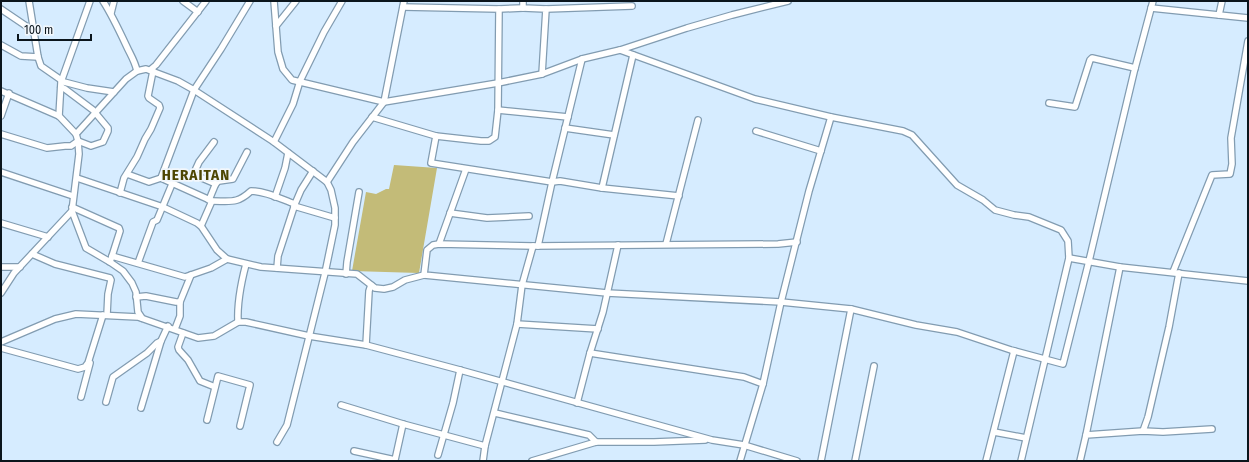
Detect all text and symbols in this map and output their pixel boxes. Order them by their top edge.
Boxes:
scale bar [18,16,91,42]
text: 100 m [24,23,53,37]
district label: HERAITAN [162,166,230,184]

